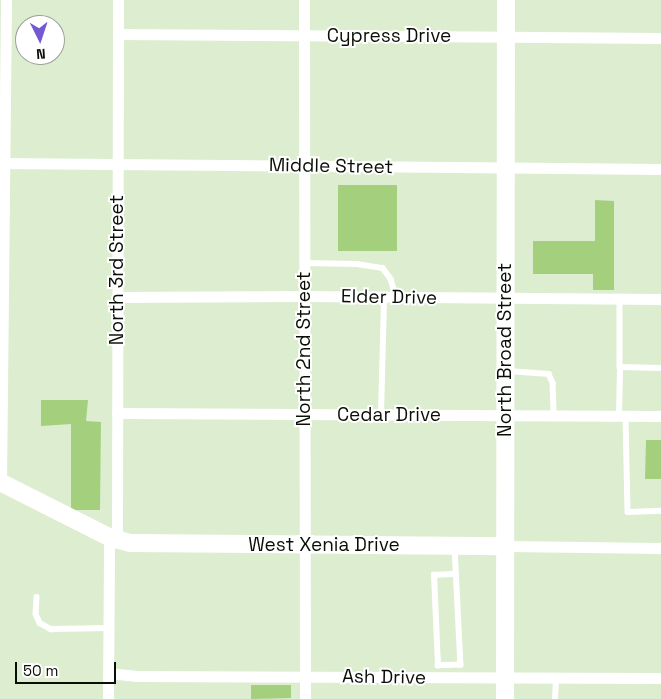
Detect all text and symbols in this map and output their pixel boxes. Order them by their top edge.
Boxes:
north arrow [15,15,65,65]
street label: Cypress Drive [327,25,451,47]
text: N [36,45,46,63]
street label: Middle Street [269,154,393,178]
street label: North 3rd Street [106,195,128,345]
street label: North Broad Street [494,263,516,437]
street label: North 2nd Street [293,271,315,427]
street label: Elder Drive [341,285,437,309]
street label: Cedar Drive [337,404,441,426]
street label: West Xenia Drive [248,534,400,556]
scale bar [18,652,119,684]
text: 50 m [23,661,58,680]
street label: Ash Drive [342,665,426,689]

